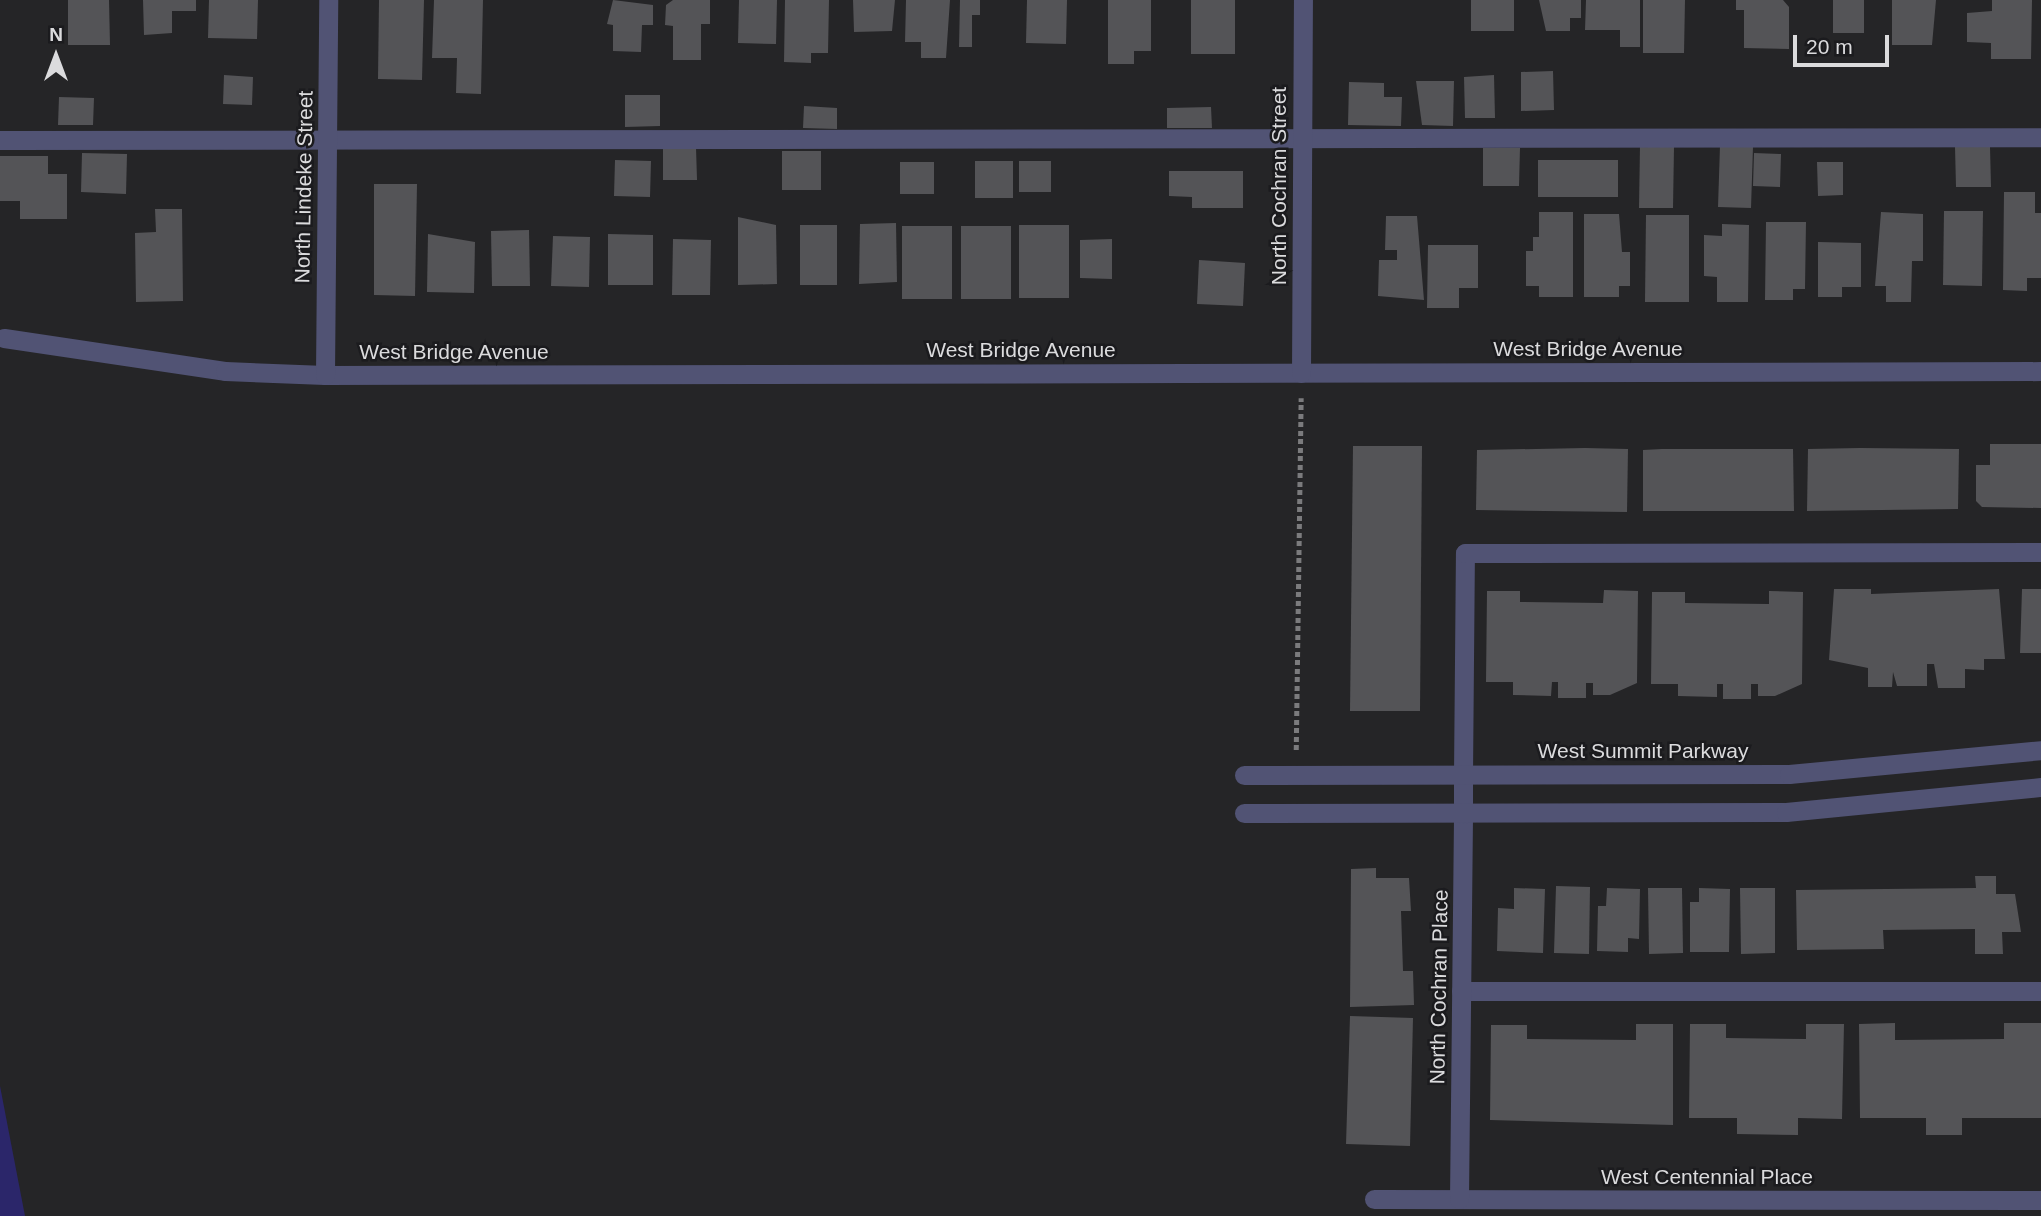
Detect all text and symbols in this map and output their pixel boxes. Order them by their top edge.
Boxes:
north arrow [21,21,91,91]
scale bar [1796,21,1892,65]
text: N [49,24,63,45]
text: 20 m [1806,35,1853,58]
street label: North Cochran Street [1266,87,1292,285]
street label: North Lindeke Street [290,90,318,284]
street label: West Bridge Avenue [1493,336,1683,362]
street label: West Bridge Avenue [926,337,1116,363]
street label: West Bridge Avenue [359,339,549,365]
street label: West Summit Parkway [1538,738,1748,764]
street label: North Cochran Place [1425,889,1453,1085]
street label: West Centennial Place [1601,1164,1813,1190]

